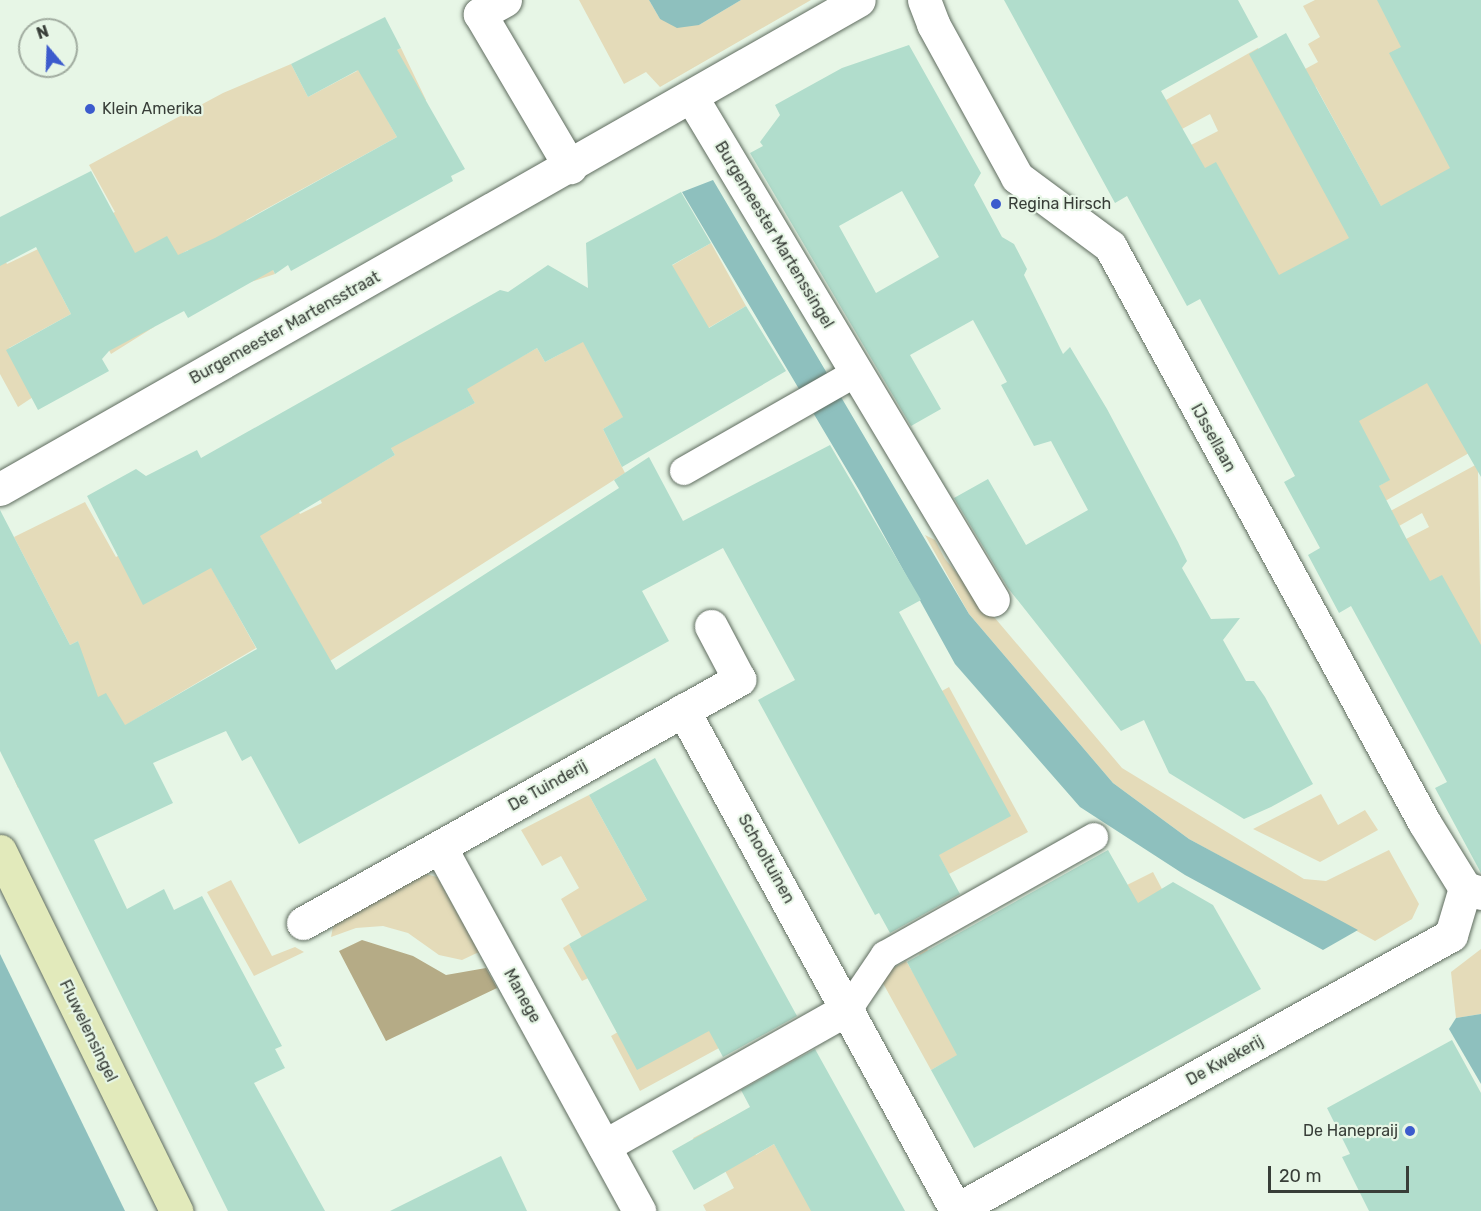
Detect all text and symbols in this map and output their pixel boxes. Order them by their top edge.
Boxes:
north arrow [18,18,78,78]
text: N [34,22,51,43]
place label: Klein Amerika [102,99,203,119]
marker: Klein Amerika [83,102,97,116]
street label: Burgemeester Martenssingel [710,138,838,332]
place label: Regina Hirsch [1008,194,1111,214]
marker: Regina Hirsch [989,197,1003,211]
street label: Burgemeester Martensstraat [186,267,384,389]
street label: IJssellaan [1186,401,1240,475]
street label: De Tuinderij [505,756,591,816]
street label: Schooltuinen [734,811,798,907]
street label: Manege [499,966,545,1026]
street label: Fluwelensingel [55,977,121,1085]
street label: De Kwekerij [1183,1032,1267,1090]
place label: De Hanepraij [1303,1121,1398,1141]
marker: De Hanepraij [1403,1124,1417,1138]
scale bar [1271,1154,1412,1192]
text: 20 m [1279,1165,1321,1187]

